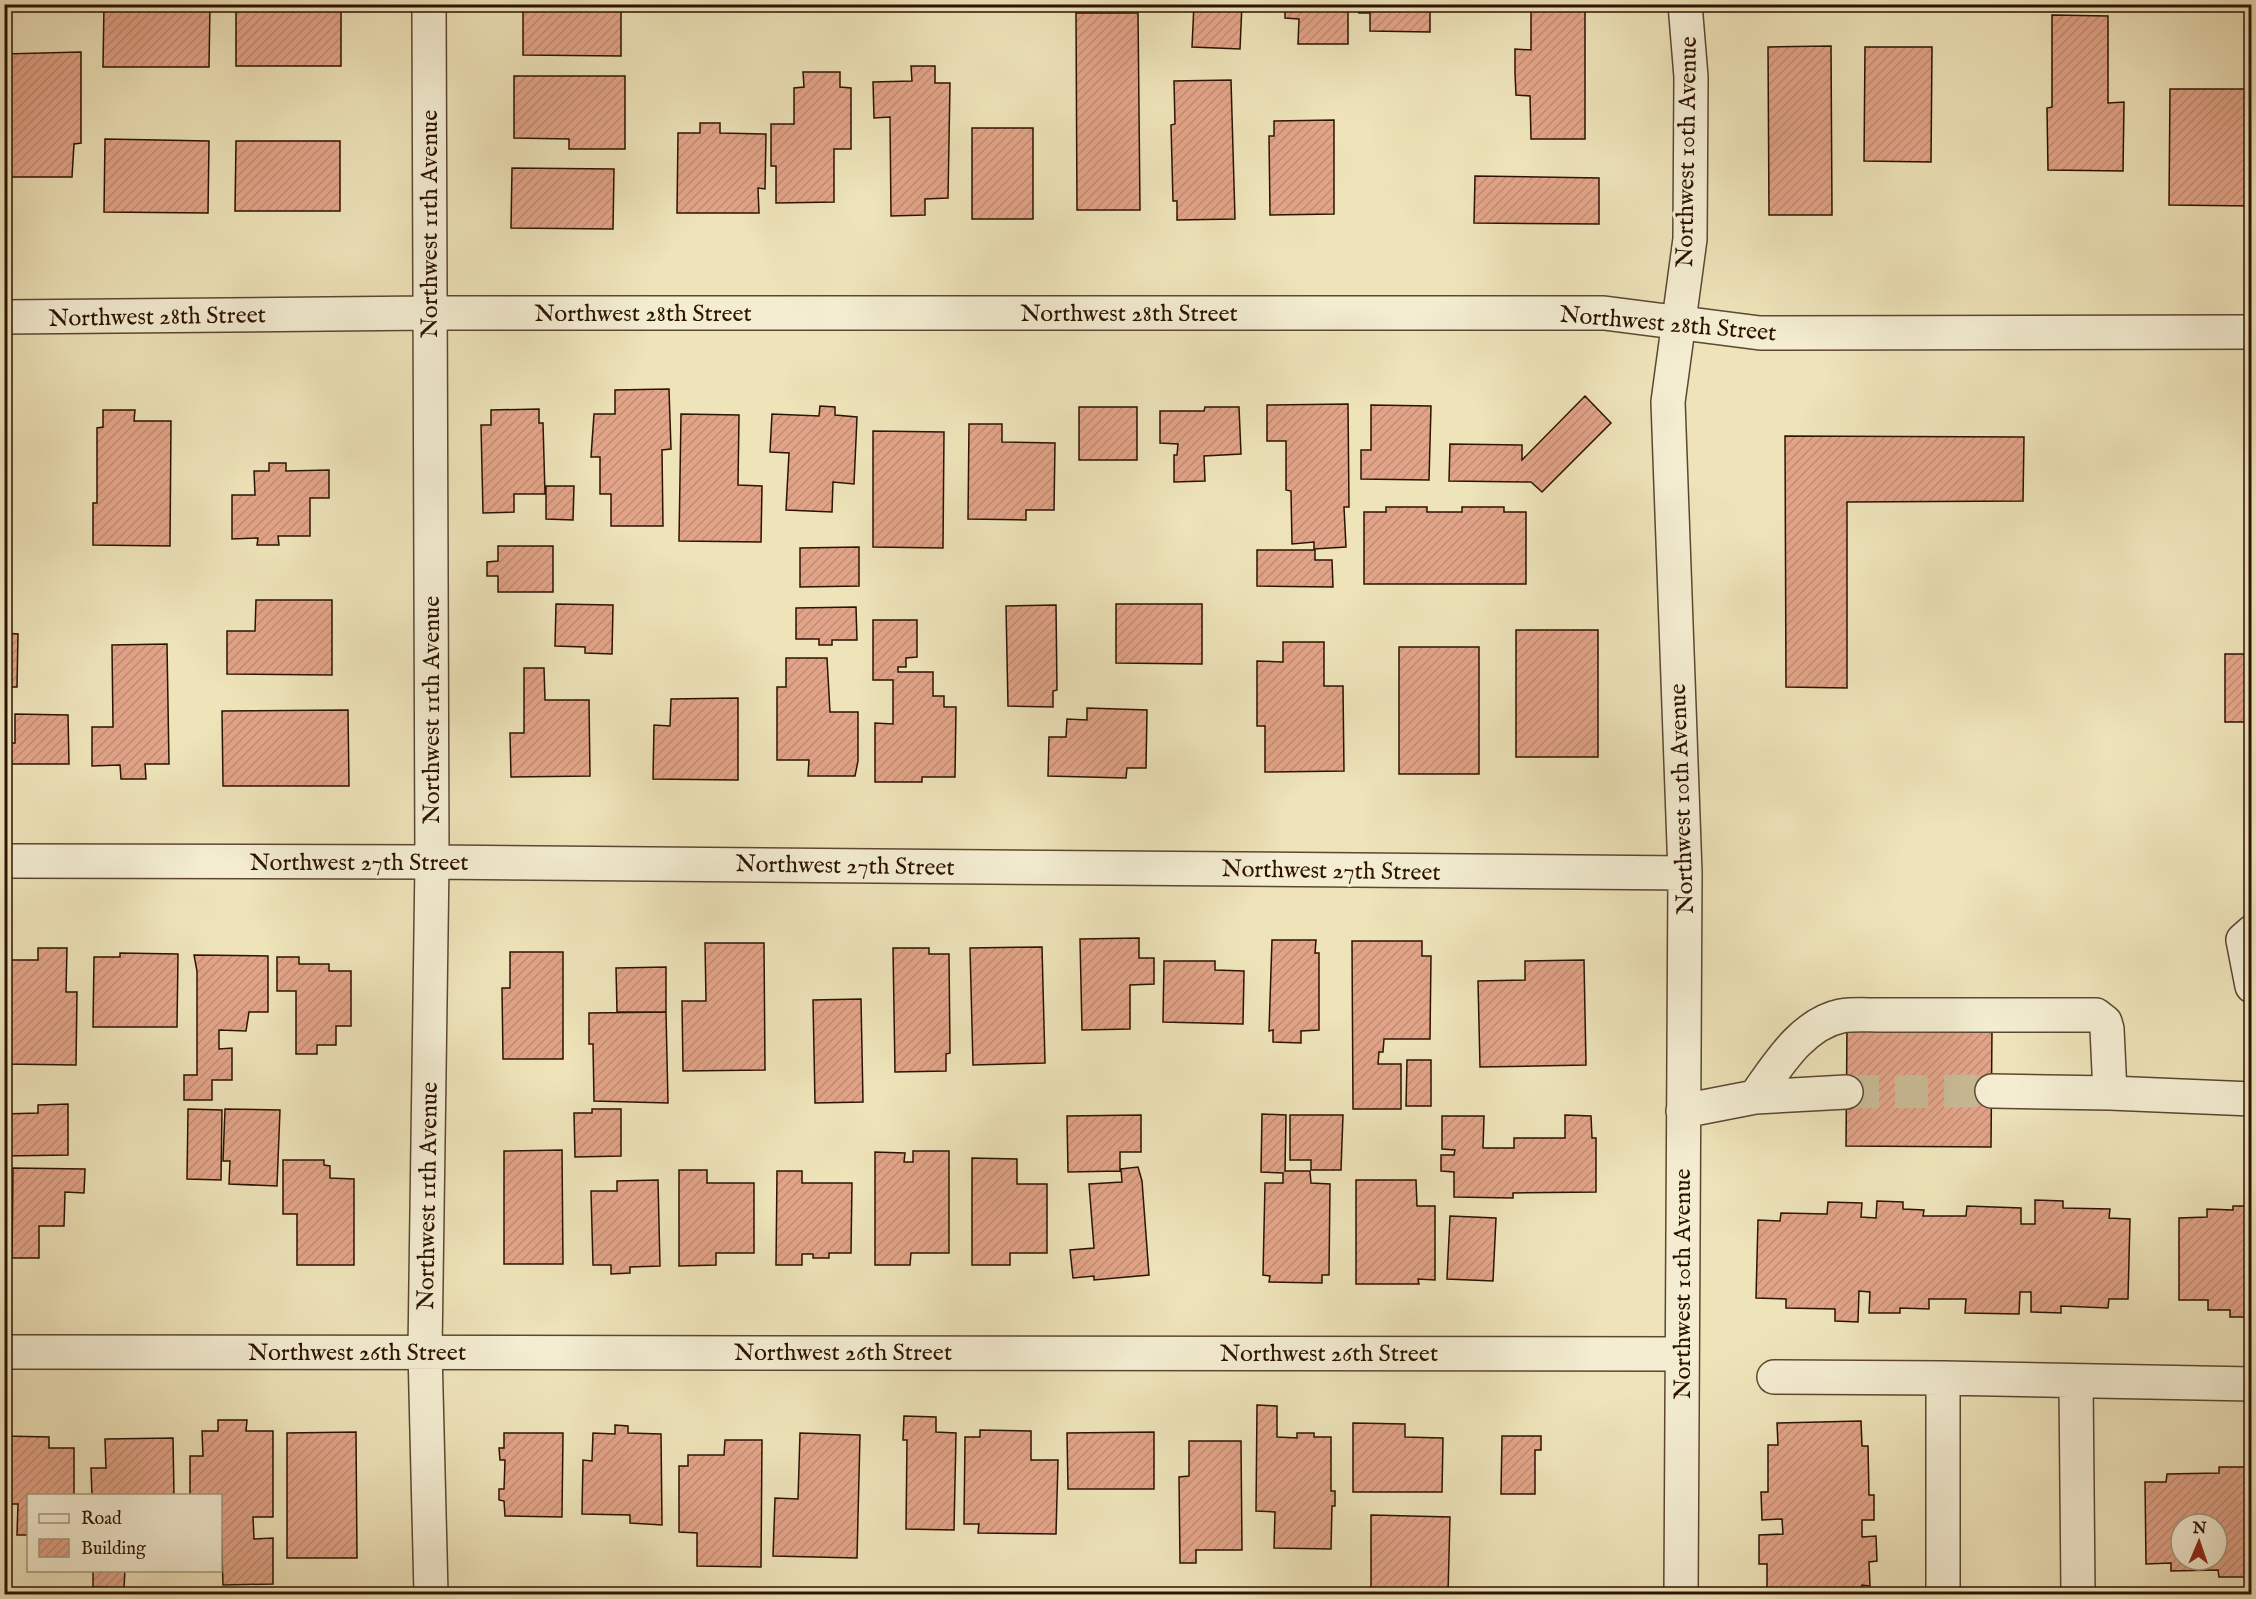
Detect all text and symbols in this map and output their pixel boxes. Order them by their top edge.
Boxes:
street label: Northwest 10th Avenue [1670,36,1705,268]
street label: Northwest 11th Avenue [415,110,446,338]
street label: Northwest 28th Street [534,299,752,330]
street label: Northwest 28th Street [1020,299,1238,330]
street label: Northwest 28th Street [48,300,266,335]
street label: Northwest 28th Street [1558,300,1778,349]
street label: Northwest 11th Avenue [417,596,448,824]
street label: Northwest 10th Avenue [1663,683,1702,915]
street label: Northwest 27th Street [249,848,469,879]
street label: Northwest 27th Street [735,849,955,884]
street label: Northwest 27th Street [1221,854,1441,889]
street label: Northwest 11th Avenue [411,1082,446,1311]
street label: Northwest 10th Avenue [1668,1168,1699,1400]
street label: Northwest 26th Street [248,1338,466,1369]
street label: Northwest 26th Street [734,1338,952,1369]
street label: Northwest 26th Street [1220,1339,1438,1370]
legend [27,1494,222,1572]
text: Road [81,1508,122,1531]
north arrow [2169,1512,2229,1572]
text: N [2191,1519,2207,1539]
text: Building [81,1538,146,1561]

